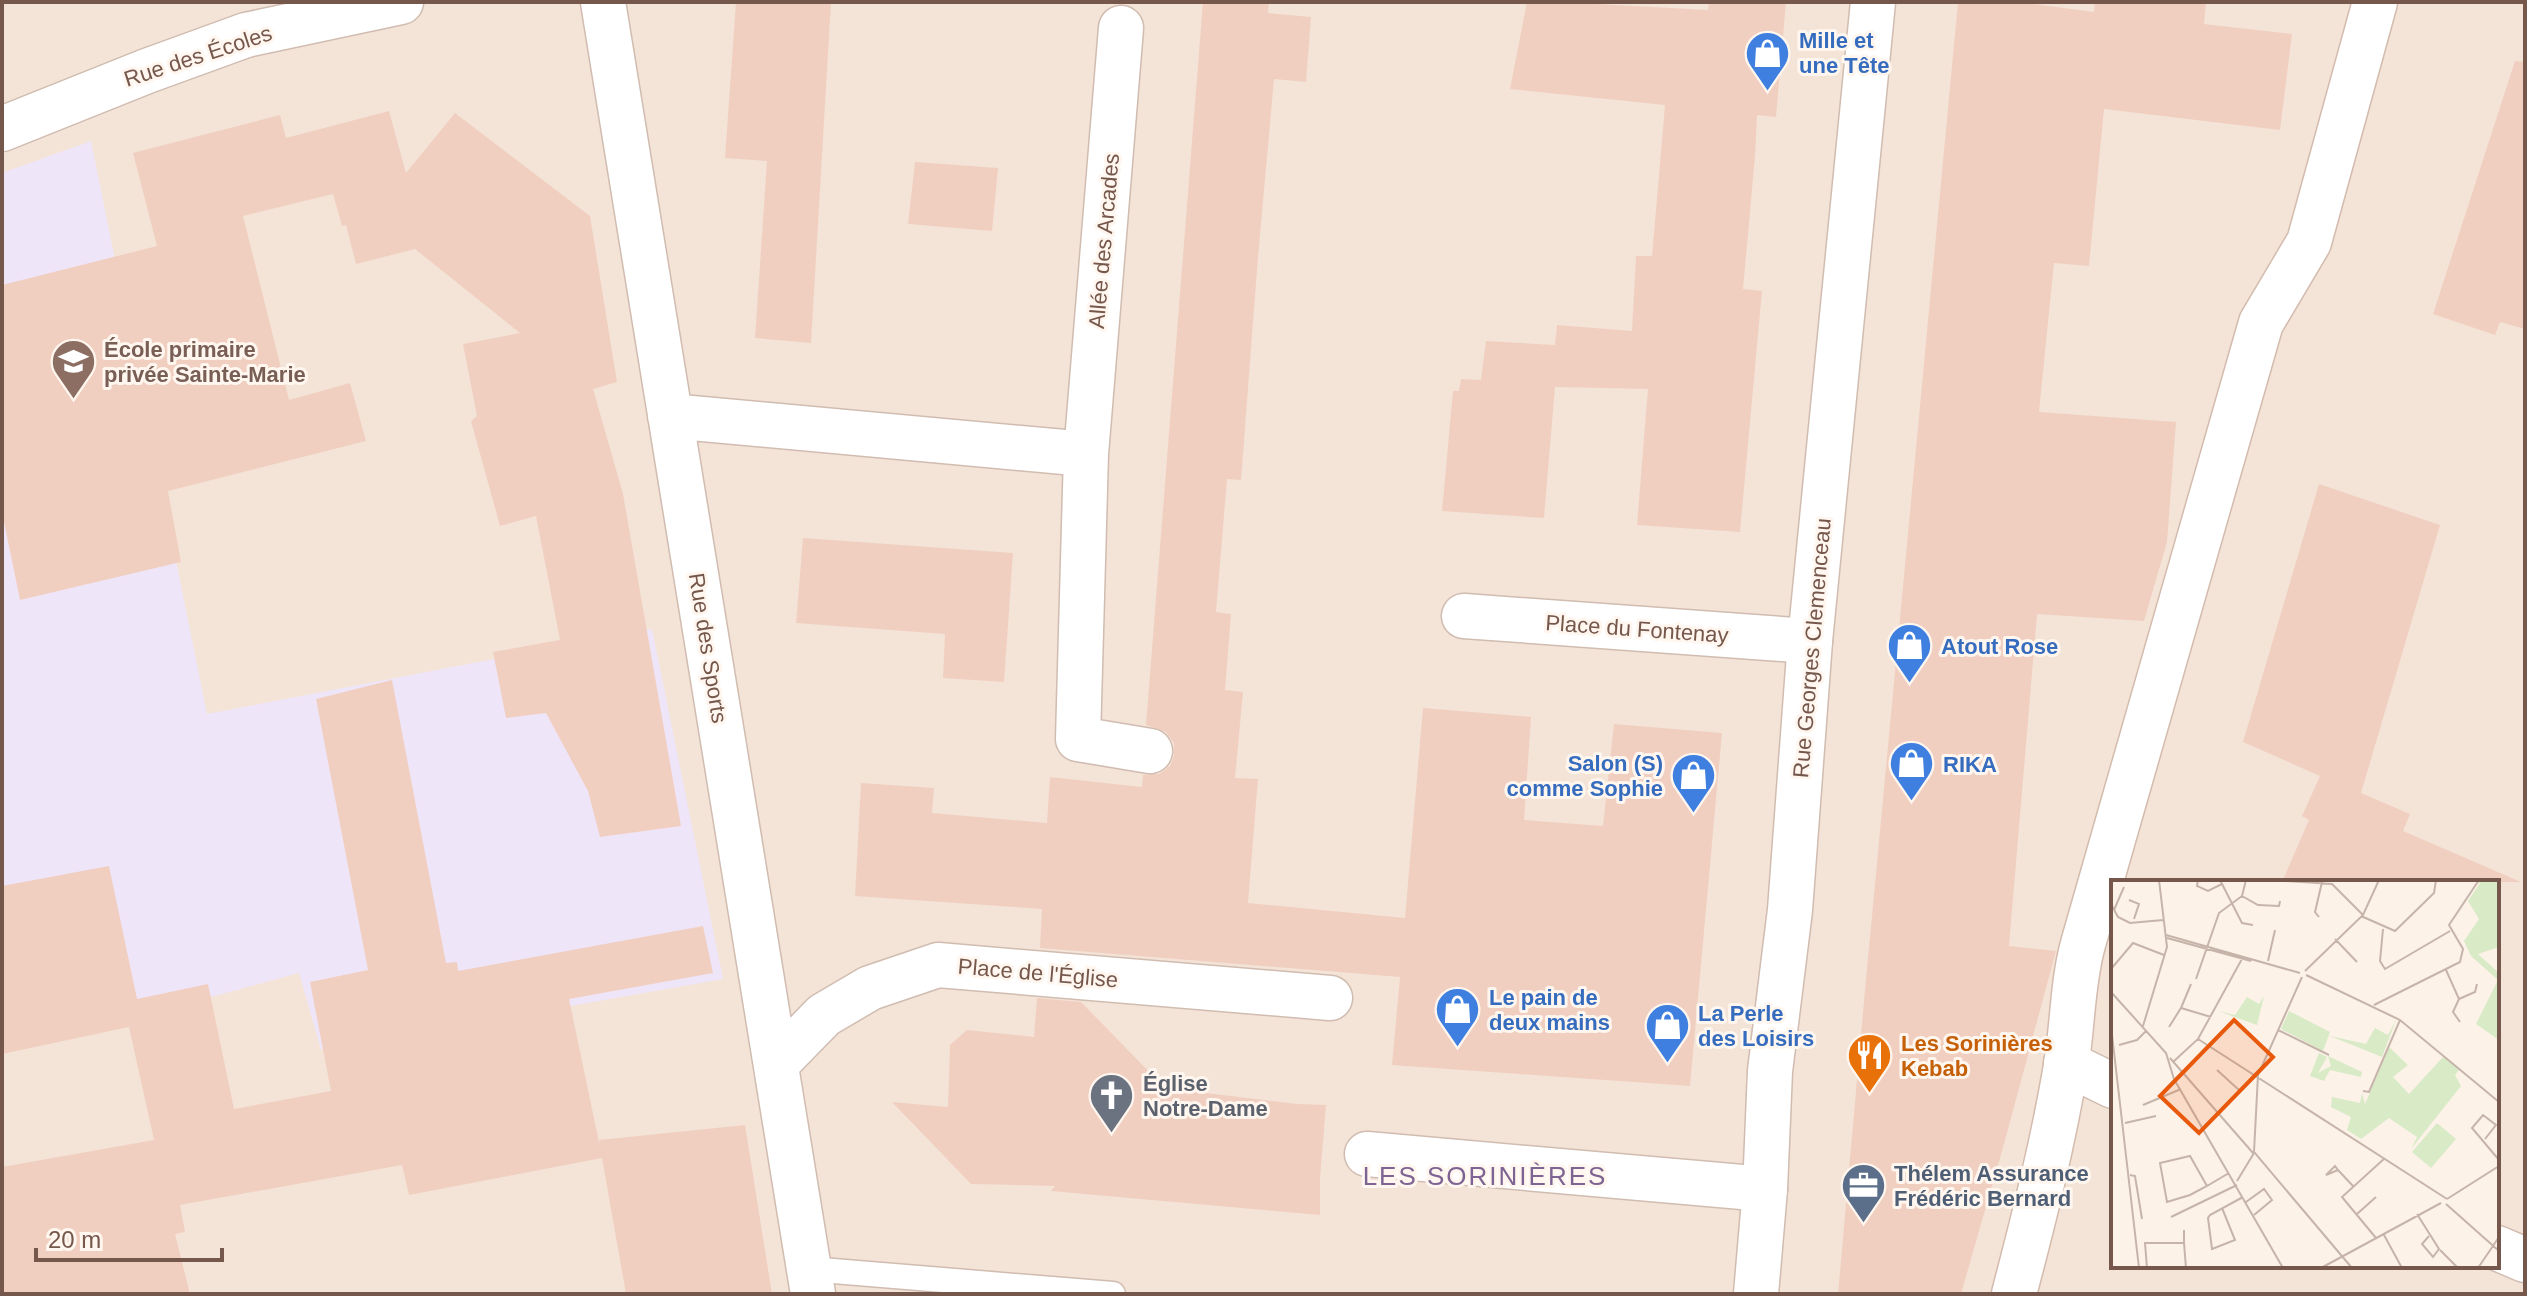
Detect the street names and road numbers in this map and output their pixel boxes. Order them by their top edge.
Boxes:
street label: Rue des Écoles [121,20,275,92]
street label: Allée des Arcades [1084,152,1124,330]
street label: Rue Georges Clemenceau [1788,517,1836,779]
street label: Rue des Sports [684,571,732,725]
street label: Place du Fontenay [1545,610,1729,648]
street label: Place de l'Église [957,954,1119,992]

